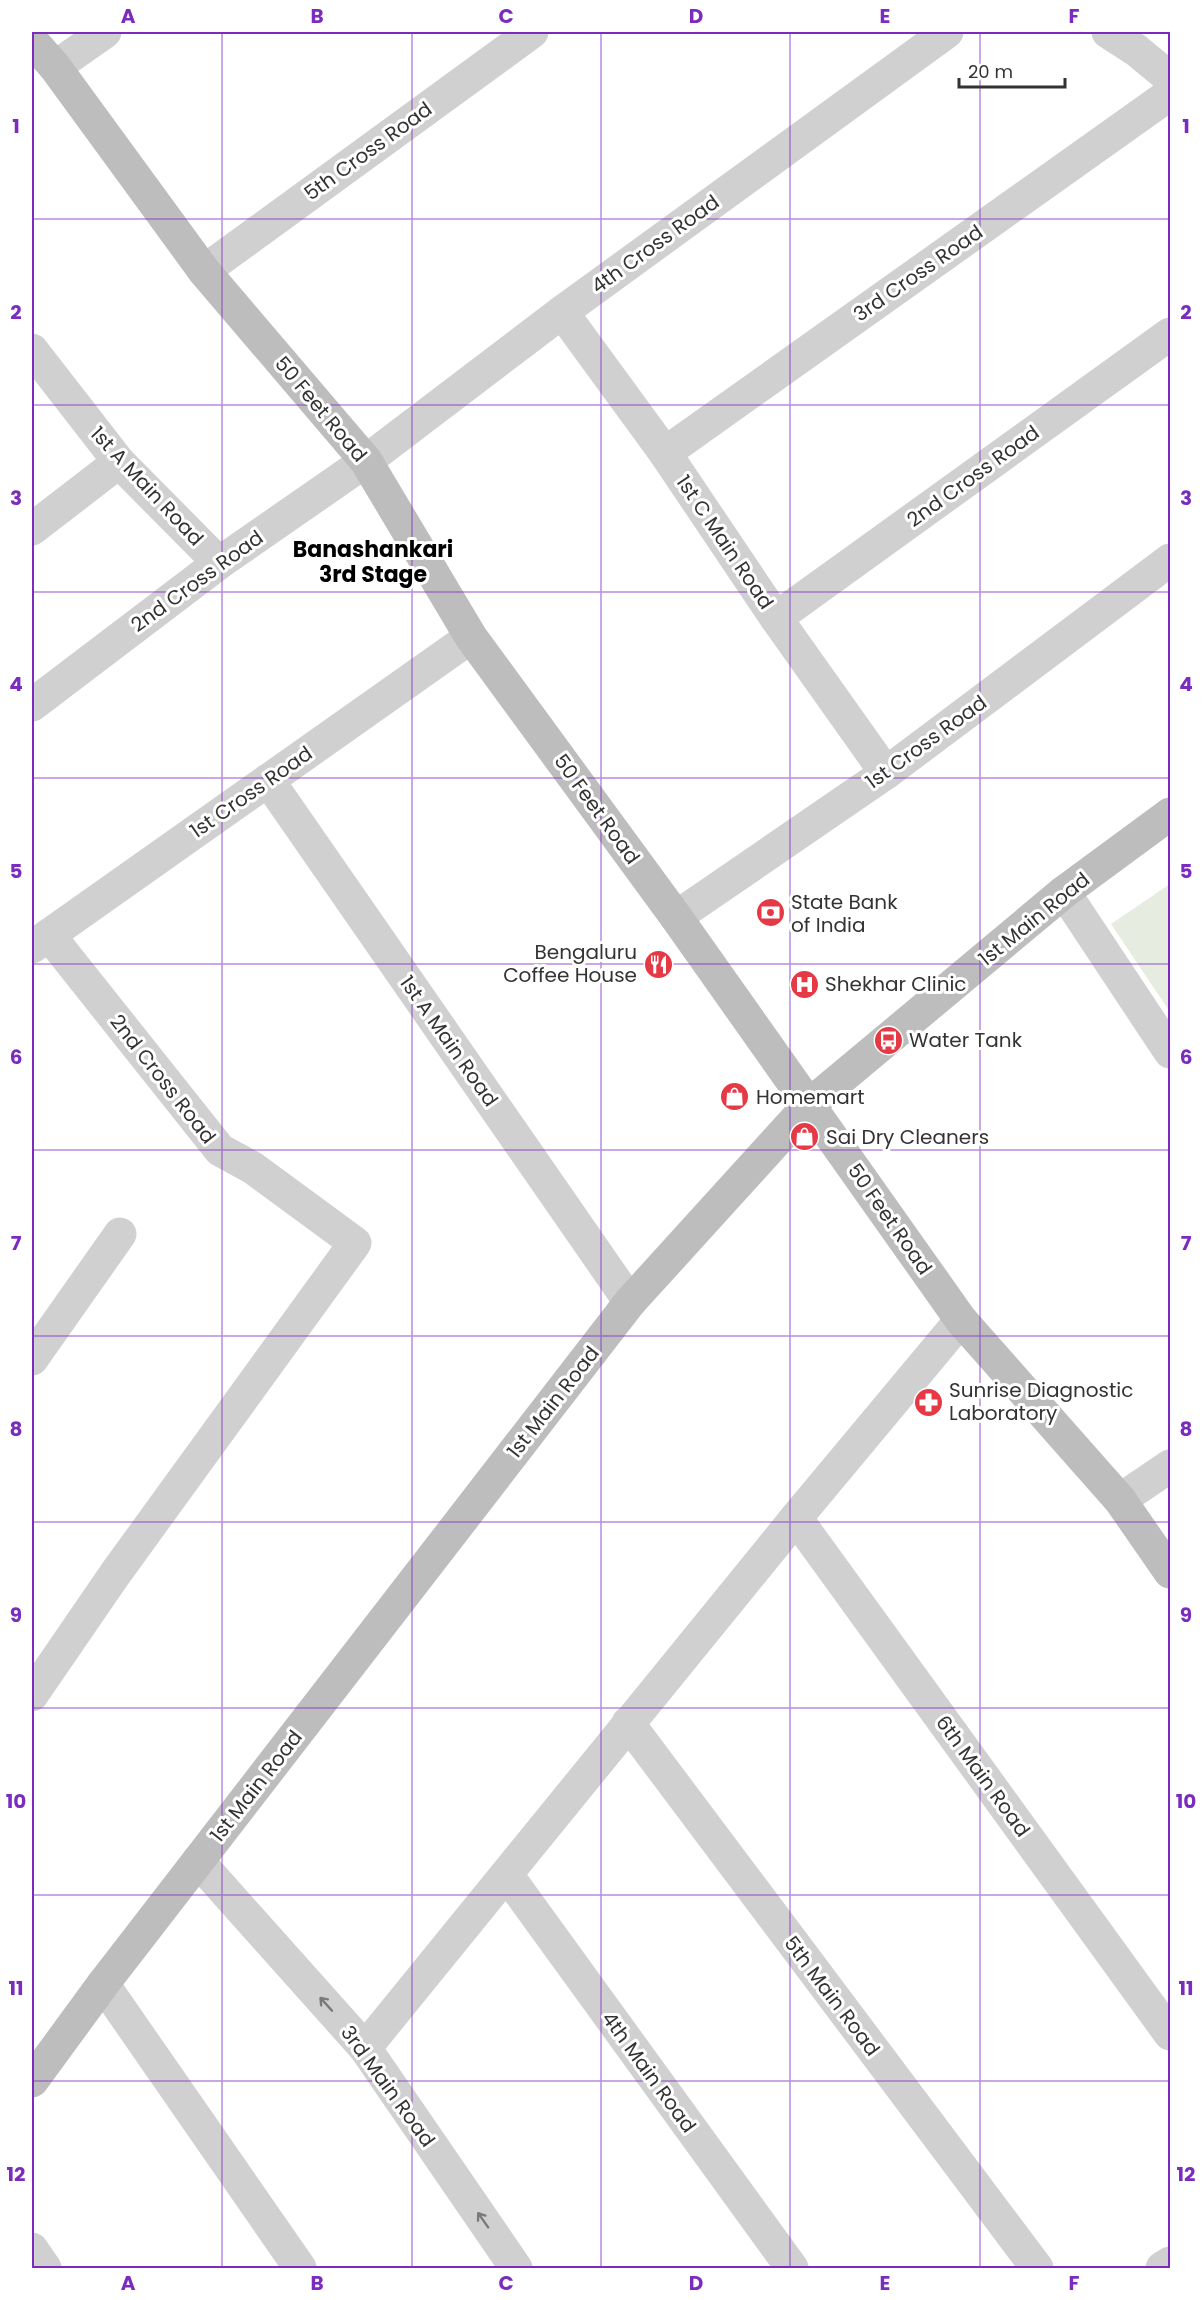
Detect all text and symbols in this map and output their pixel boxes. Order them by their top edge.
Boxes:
text: A [121,2,136,30]
text: B [310,2,324,30]
text: C [498,2,514,30]
text: D [689,2,703,30]
text: E [880,2,890,30]
text: F [1069,2,1080,30]
scale bar [959,51,1066,89]
text: 20 m [968,59,1013,84]
street label: 5th Cross Road [298,95,438,207]
text: 1 [12,112,20,140]
text: 1 [1182,112,1190,140]
street label: 4th Cross Road [585,188,725,300]
street label: 3rd Cross Road [848,218,988,328]
text: 2 [10,298,22,326]
text: 2 [1180,298,1192,326]
street label: 50 Feet Road [269,350,373,468]
street label: 2nd Cross Road [901,419,1045,533]
street label: 1st A Main Road [84,420,210,552]
street label: 1st C Main Road [670,469,780,615]
text: 3 [10,484,22,512]
text: 3 [1180,484,1192,512]
street label: 2nd Cross Road [125,524,269,638]
district label: Banashankari 3rd Stage [293,534,453,590]
text: 4 [9,670,23,698]
text: 4 [1179,670,1193,698]
street label: 1st Cross Road [860,689,992,795]
street label: 1st Cross Road [184,739,318,845]
street label: 50 Feet Road [547,748,647,870]
text: 5 [10,857,23,885]
text: 5 [1180,857,1193,885]
street label: 1st Main Road [973,866,1095,972]
place label: State Bank of India [791,888,898,939]
bank icon: State Bank of India [754,897,786,929]
place label: Bengaluru Coffee House [503,938,637,989]
restaurant icon: Bengaluru Coffee House [642,948,674,980]
hospital icon: Shekhar Clinic [788,968,820,1000]
street label: 1st A Main Road [393,970,505,1112]
place label: Shekhar Clinic [825,970,967,998]
street label: 2nd Cross Road [104,1008,222,1150]
bus stop icon: Water Tank [872,1024,904,1056]
place label: Water Tank [909,1026,1023,1054]
text: 6 [10,1043,22,1071]
text: 6 [1180,1043,1192,1071]
shop icon: Homemart [719,1081,751,1113]
place label: Homemart [756,1083,865,1111]
shop icon: Sai Dry Cleaners [789,1121,821,1153]
place label: Sai Dry Cleaners [826,1123,989,1151]
street label: 50 Feet Road [841,1158,939,1280]
text: 7 [11,1229,22,1257]
text: 7 [1181,1229,1192,1257]
street label: 1st Main Road [500,1340,606,1464]
place label: Sunrise Diagnostic Laboratory [949,1376,1133,1427]
pharmacy icon: Sunrise Diagnostic Laboratory [912,1386,944,1418]
text: 8 [10,1415,22,1443]
text: 8 [1180,1415,1192,1443]
text: 9 [10,1601,22,1629]
text: 9 [1180,1601,1192,1629]
street label: 6th Main Road [929,1710,1037,1842]
street label: 1st Main Road [203,1724,309,1848]
text: 10 [6,1787,26,1815]
text: 10 [1176,1787,1196,1815]
street label: 5th Main Road [778,1930,886,2062]
text: 11 [8,1974,24,2002]
text: 11 [1178,1974,1194,2002]
one-way arrow [319,1997,333,2012]
street label: 4th Main Road [595,2006,703,2138]
street label: 3rd Main Road [334,2020,442,2152]
text: 12 [7,2160,25,2188]
text: 12 [1177,2160,1195,2188]
one-way arrow [477,2213,489,2229]
text: A [121,2269,136,2297]
text: B [310,2269,324,2297]
text: C [498,2269,514,2297]
text: D [689,2269,703,2297]
text: E [880,2269,890,2297]
text: F [1069,2269,1080,2297]

